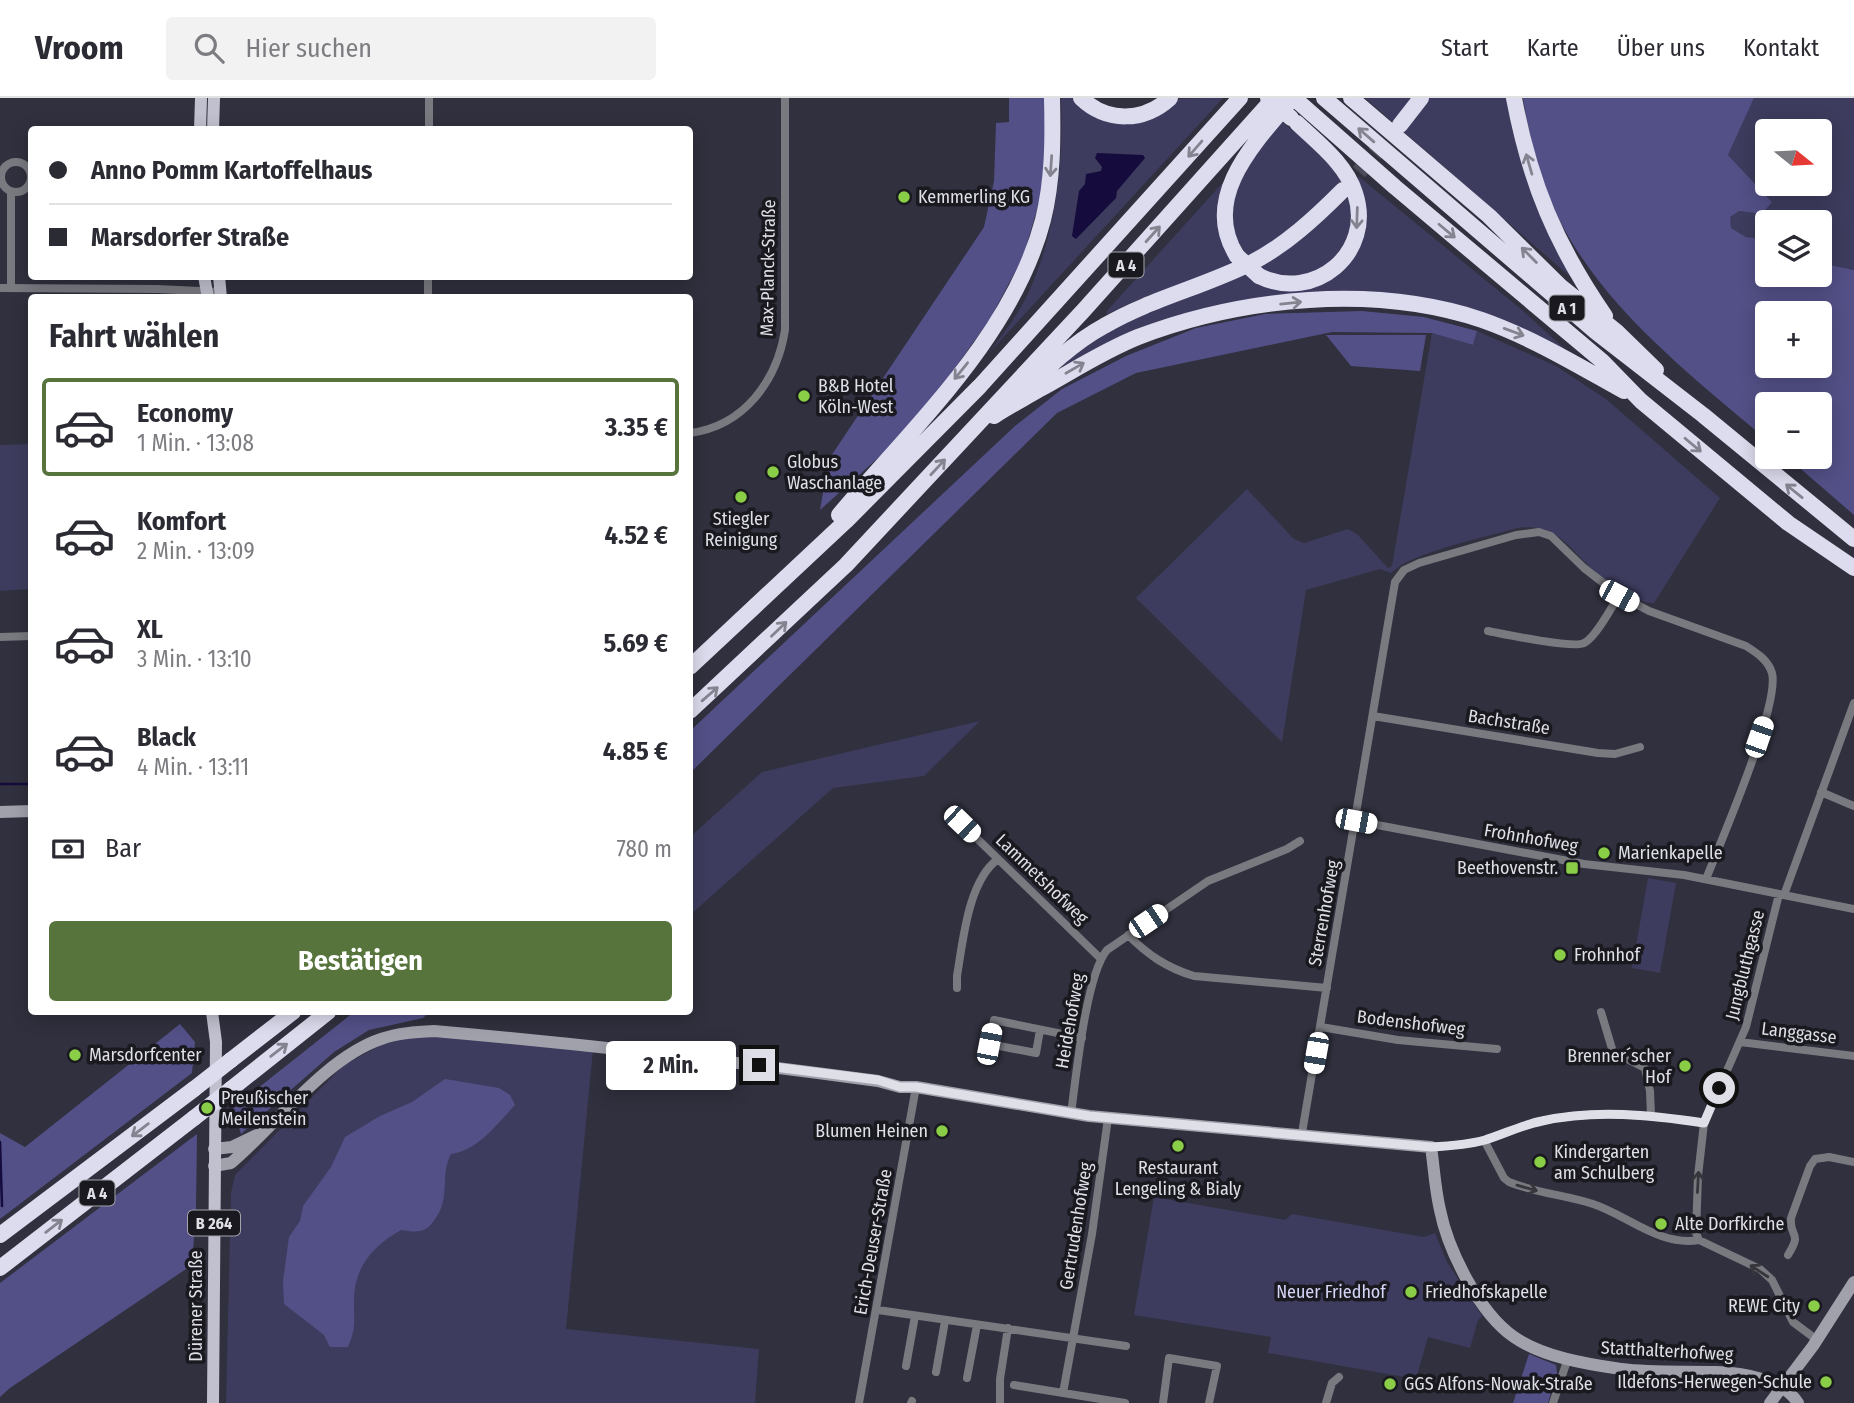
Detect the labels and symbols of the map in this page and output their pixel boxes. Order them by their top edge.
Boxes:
north arrow [1755,119,1832,196]
one-way arrow [1357,127,1375,143]
one-way arrow [1187,140,1203,158]
one-way arrow [1522,153,1535,175]
one-way arrow [1044,154,1057,177]
place label: Kemmerling KG [918,186,1030,208]
marker: Kemmerling KG [896,189,912,205]
street label: Max-Planck-Straße [756,199,780,337]
one-way arrow [1351,206,1364,229]
one-way arrow [1438,223,1456,238]
one-way arrow [1145,226,1162,243]
one-way arrow [1521,246,1538,263]
road number: A 4 [1108,252,1144,278]
one-way arrow [1279,296,1302,309]
road number: A 1 [1550,296,1584,320]
one-way arrow [1502,327,1524,340]
one-way arrow [1064,361,1084,375]
one-way arrow [953,362,969,380]
place label: B&B Hotel Köln-West [818,375,894,418]
marker: B&B Hotel Köln-West [796,388,812,404]
one-way arrow [1684,437,1702,453]
place label: Globus Waschanlage [787,451,882,494]
one-way arrow [930,459,947,476]
marker: Globus Waschanlage [765,464,781,480]
one-way arrow [1785,483,1803,499]
marker: Stiegler Reinigung [733,489,749,505]
place label: Stiegler Reinigung [705,508,778,551]
car [1596,577,1643,615]
one-way arrow [770,621,788,637]
one-way arrow [700,686,718,702]
street label: Bachstraße [1467,705,1552,739]
car [1743,714,1776,760]
car [940,802,985,846]
car [1334,807,1379,835]
street label: Frohnhofweg [1482,819,1580,857]
street label: Lammetshofweg [991,829,1093,929]
place label: Marienkapelle [1618,842,1723,864]
marker: Marienkapelle [1596,845,1612,861]
place label: Beethovenstr. [1457,857,1558,879]
street label: Sterrenhofweg [1304,858,1344,968]
marker: Beethovenstr. [1564,860,1580,876]
car [1125,901,1172,941]
street label: Jungbluthgasse [1721,908,1769,1022]
place label: Frohnhof [1574,944,1641,966]
marker: Frohnhof [1552,947,1568,963]
street label: Heidehofweg [1051,971,1089,1070]
street label: Bodenshofweg [1356,1005,1467,1041]
street label: Langgasse [1760,1017,1838,1049]
car [975,1021,1004,1067]
car [1303,1030,1330,1076]
callout: 2 Min. [605,1040,734,1090]
one-way arrow [270,1042,288,1058]
place label: Marsdorfcenter [89,1044,202,1066]
place label: Brenner´scher Hof [1567,1045,1672,1088]
marker: Marsdorfcenter [67,1047,83,1063]
route end [743,1049,775,1081]
marker: Brenner´scher Hof [1677,1058,1693,1074]
route start [1703,1072,1735,1104]
place label: Preußischer Meilenstein [221,1087,309,1130]
marker: Preußischer Meilenstein [199,1100,215,1116]
place label: Blumen Heinen [815,1120,928,1142]
one-way arrow [131,1122,149,1137]
marker: Blumen Heinen [934,1123,950,1139]
marker: Restaurant Lengeling & Bialy [1170,1138,1186,1154]
place label: Kindergarten am Schulberg [1554,1141,1655,1184]
marker: Kindergarten am Schulberg [1532,1154,1548,1170]
place label: Restaurant Lengeling & Bialy [1115,1157,1241,1200]
street label: Gertrudenhofweg [1055,1160,1097,1291]
street label: Erich-Deuser-Straße [849,1167,897,1317]
one-way arrow [1692,1171,1705,1193]
road number: A 4 [80,1180,114,1205]
one-way arrow [1515,1182,1537,1195]
road number: B 264 [188,1210,240,1236]
place label: Alte Dorfkirche [1675,1213,1785,1235]
marker: Alte Dorfkirche [1653,1216,1669,1232]
one-way arrow [44,1219,63,1234]
street label: Dürener Straße [185,1250,207,1362]
one-way arrow [1750,1264,1769,1278]
park label: Neuer Friedhof [1276,1281,1387,1303]
place label: Friedhofskapelle [1425,1281,1548,1303]
marker: Friedhofskapelle [1403,1284,1419,1300]
place label: REWE City [1728,1295,1800,1317]
marker: REWE City [1806,1298,1822,1314]
street label: Statthalterhofweg [1600,1337,1734,1365]
place label: Ildefons-Herwegen-Schule [1617,1371,1812,1393]
place label: GGS Alfons-Nowak-Straße [1404,1373,1593,1395]
marker: Ildefons-Herwegen-Schule [1818,1374,1834,1390]
marker: GGS Alfons-Nowak-Straße [1382,1376,1398,1392]

